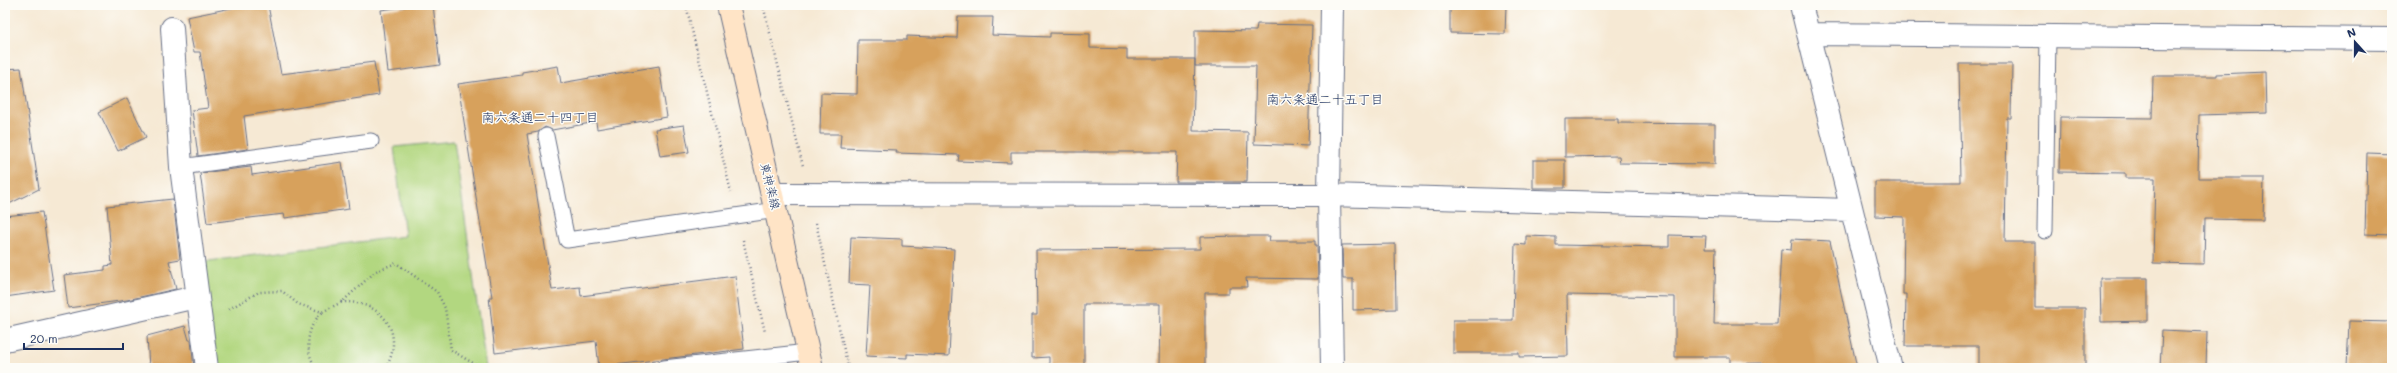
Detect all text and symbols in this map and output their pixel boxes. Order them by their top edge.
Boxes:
north arrow [2335,22,2375,62]
text: N [2345,24,2358,41]
district label: 南六条通二十五丁目 [1266,90,1384,107]
district label: 南六条通二十四丁目 [481,108,599,125]
street label: 東神楽線 [757,161,785,211]
scale bar [24,325,123,351]
text: 20 m [30,330,58,346]

